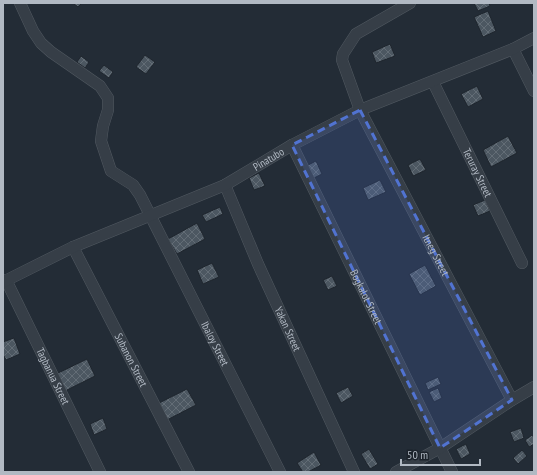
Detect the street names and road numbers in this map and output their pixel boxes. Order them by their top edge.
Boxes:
street label: Pinatubo [250,144,287,174]
street label: Teruray Street [460,146,495,199]
street label: Itneg Street [419,232,453,278]
street label: Bogkalot Street [347,267,386,326]
street label: Yakan Street [272,304,304,353]
street label: Ibaloy Street [198,319,232,368]
street label: Subanon Street [112,331,151,389]
street label: Tagbanua Street [33,345,73,407]

